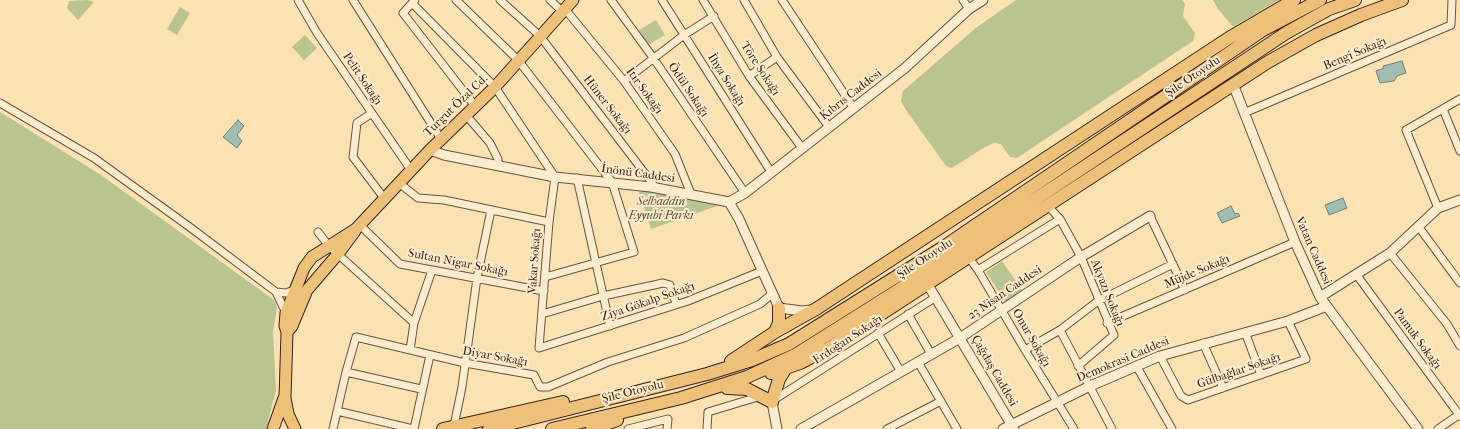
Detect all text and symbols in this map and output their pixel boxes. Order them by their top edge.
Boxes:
street label: Bengi Sokağı [1321,34,1389,74]
street label: Töre Sokağı [737,39,783,99]
street label: Pelit Sokağı [339,50,385,108]
street label: İhya Sokağı [704,51,748,109]
street label: Şile Otoyolu [1163,53,1223,101]
street label: Ödül Sokağı [665,60,711,120]
street label: Itır Sokağı [622,65,666,117]
street label: Kıbrıs Caddesi [817,66,885,124]
street label: Turgut Özal Cd. [421,72,491,140]
street label: Hüner Sokağı [580,73,634,137]
street label: İnönü Caddesi [600,162,676,186]
park label: Selhaddin Eyyubi Parkı [629,195,693,223]
street label: Vatan Caddesi [1292,215,1334,287]
street label: Vakar Sokağı [526,228,544,294]
street label: Şile Otoyolu [895,236,955,282]
street label: Sultan Nigar Sokağı [407,246,509,280]
street label: Müjde Sokağı [1162,252,1232,292]
street label: Akyazı Sokağı [1087,257,1127,329]
street label: 23 Nisan Caddesi [965,263,1045,323]
street label: Ziya Gökalp Sokağı [599,279,697,325]
street label: Onur Sokağı [1009,306,1053,370]
street label: Pamuk Sokağı [1390,306,1444,372]
street label: Erdoğan Sokağı [810,312,886,368]
street label: Çağdaş Caddesi [968,333,1020,409]
street label: Demokrasi Caddesi [1075,334,1171,386]
street label: Diyar Sokağı [461,344,529,370]
street label: Gülbağlar Sokağı [1195,350,1283,392]
street label: Şile Otoyolu [601,377,665,407]

